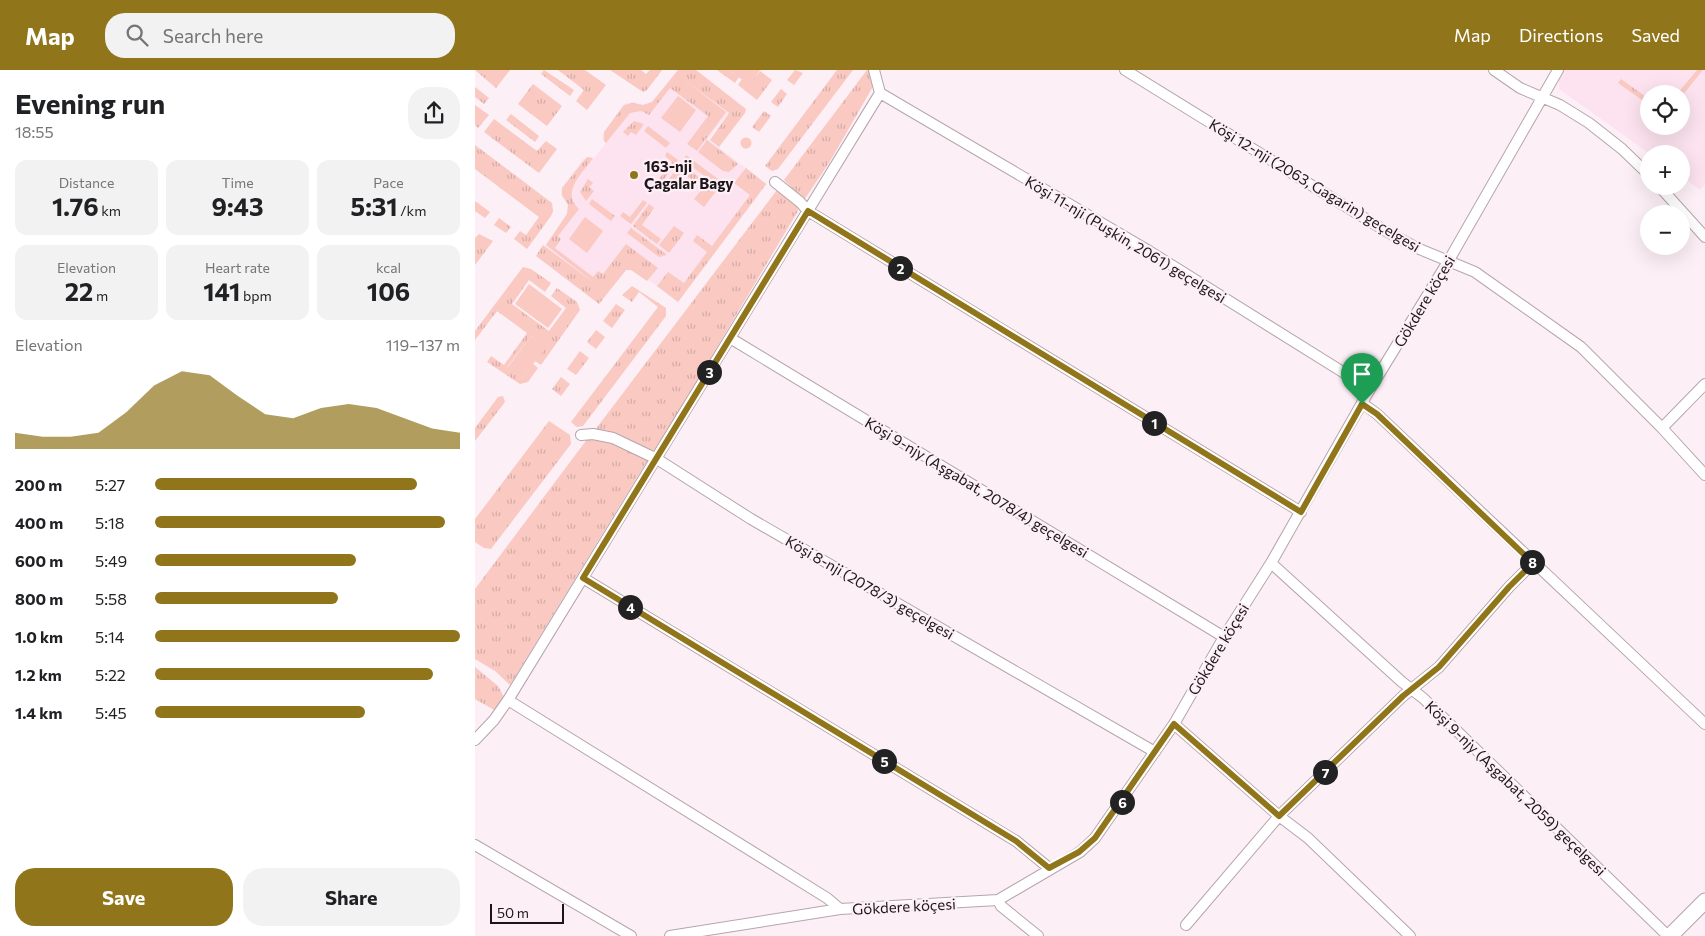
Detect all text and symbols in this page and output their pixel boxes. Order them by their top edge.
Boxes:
search box [105,13,455,58]
text: Map [25,21,75,50]
icon: search [123,21,151,49]
text: Search here [163,24,263,47]
text: Map [1454,24,1491,46]
text: Directions [1519,24,1603,46]
text: Saved [1631,24,1680,46]
map controls [1640,85,1690,255]
button: locate [1640,85,1690,135]
text: Evening run [15,86,165,120]
button: share [408,87,460,139]
street label: Köşi 12-nji (2063, Gagarin) geçelgesi [1206,115,1424,255]
text: 18:55 [15,122,54,141]
button: + [1640,145,1690,195]
place label: 163-nji Çagalar Bagy [644,157,734,192]
marker: 163-nji Çagalar Bagy [628,169,640,181]
street label: Köşi 11-nji (Puşkin, 2061) geçelgesi [1022,172,1230,306]
text: Distance [59,174,114,191]
text: Time [221,174,254,191]
text: Pace [373,174,404,191]
text: 1.76 [52,191,99,221]
text: 9:43 [212,191,263,221]
text: 5:31 [351,191,398,221]
text: km [99,202,121,219]
text: /km [398,202,426,219]
button: − [1640,205,1690,255]
street label: Gökdere köçesi [1390,252,1458,350]
pin: 2 [887,256,913,280]
text: Elevation [57,259,116,276]
text: Heart rate [205,259,270,276]
text: kcal [376,259,401,276]
text: 2 [897,260,904,277]
text: 22 [65,276,93,306]
text: 141 [203,276,240,306]
text: 106 [367,276,410,306]
text: m [93,287,108,304]
text: bpm [240,287,272,304]
text: Elevation [15,335,83,354]
text: 119–137 m [386,335,460,354]
pin [1341,353,1383,404]
pin: 3 [697,360,721,384]
icon: arrive [1348,360,1376,388]
text: 3 [705,364,714,381]
pin: 1 [1141,410,1167,436]
street label: Köşi 9-njy (Aşgabat, 2078/4) geçelgesi [862,413,1092,561]
text: 1 [1151,415,1158,432]
text: 200 m [15,475,62,494]
text: 5:27 [95,475,125,494]
text: 400 m [15,513,63,532]
text: 5:18 [95,513,125,532]
street label: Köşi 8-nji (2078/3) geçelgesi [782,531,958,643]
pin: 8 [1519,550,1545,574]
text: 600 m [15,551,63,570]
text: 5:49 [95,551,127,570]
text: 8 [1528,554,1537,571]
text: 800 m [15,589,63,608]
text: 5:58 [95,589,127,608]
pin: 4 [617,594,643,620]
text: 4 [626,599,635,616]
street label: Gökdere köçesi [1184,600,1252,698]
text: 1.0 km [15,627,63,646]
text: 5:14 [95,627,124,646]
text: 1.2 km [15,665,62,684]
text: 5:22 [95,665,126,684]
street label: Köşi 9-njy (Aşgabat, 2059) geçelgesi [1422,697,1610,879]
text: 1.4 km [15,703,62,722]
text: 5:45 [95,703,127,722]
pin: 5 [871,748,897,774]
text: 5 [880,753,889,770]
pin: 7 [1313,760,1337,784]
text: 7 [1322,764,1329,781]
pin: 6 [1109,790,1135,814]
text: 6 [1118,794,1127,811]
button: Save [15,868,233,926]
button: Share [243,868,460,926]
street label: Gökdere köçesi [852,894,956,918]
scale bar [490,901,564,924]
text: 50 m [497,904,529,921]

